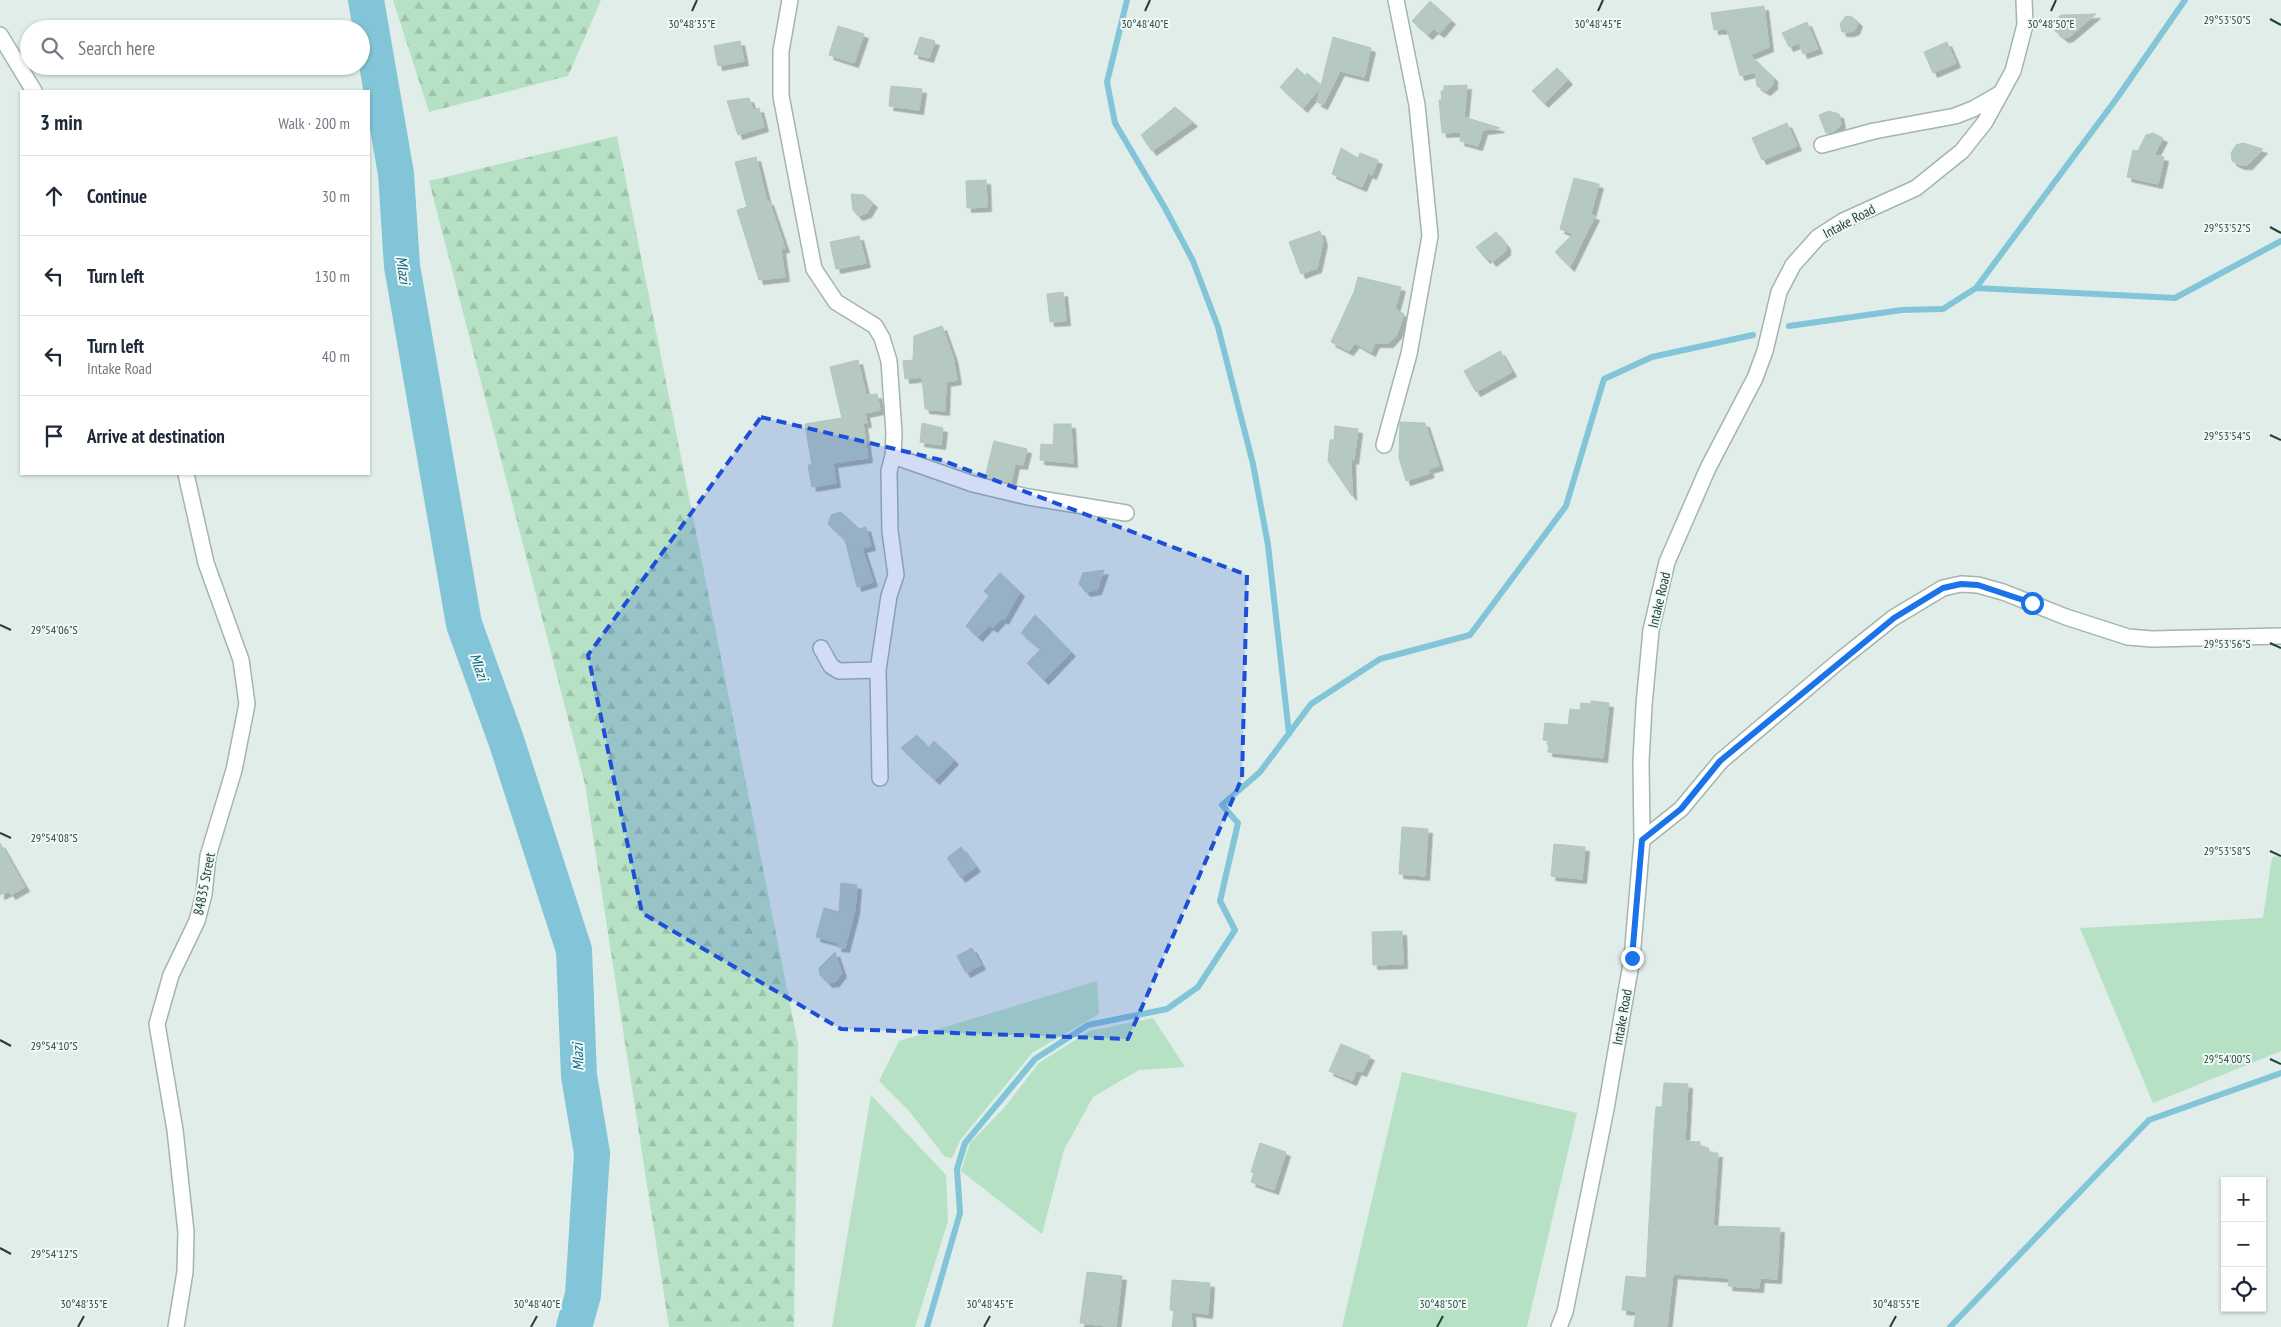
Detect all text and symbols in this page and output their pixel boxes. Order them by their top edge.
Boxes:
text: 29°53'50"S [2203,12,2251,27]
text: 30°48'35"E [668,16,716,31]
text: 30°48'40"E [1121,16,1169,31]
text: 30°48'45"E [1574,16,1622,31]
text: 30°48'50"E [2027,16,2075,31]
search box [20,20,370,75]
icon: search [38,34,66,62]
text: Search here [78,36,155,60]
text: 3 min [40,109,82,136]
text: Walk · 200 m [278,113,350,133]
icon: ahead [40,182,68,210]
text: Continue [87,184,147,208]
text: 30 m [322,186,350,206]
street label: Intake Road [1820,200,1878,242]
text: 29°53'52"S [2203,220,2251,235]
water label: Mlazi [392,255,415,287]
icon: left [40,262,68,290]
text: Turn left [87,264,144,288]
text: 130 m [315,266,350,286]
text: Turn left [87,334,144,358]
icon: left [40,342,68,370]
text: 40 m [322,346,350,366]
text: Intake Road [87,358,152,378]
icon: arrive [40,422,68,450]
text: Arrive at destination [87,424,225,448]
text: 29°53'54"S [2203,428,2251,443]
street label: Intake Road [1644,570,1674,630]
route start [2021,592,2044,615]
text: 29°54'06"S [30,622,78,637]
text: 29°53'56"S [2203,636,2251,651]
water label: Mlazi [466,651,494,685]
text: 29°54'08"S [30,830,78,845]
text: 29°53'58"S [2203,843,2251,858]
street label: 84835 Street [189,851,219,917]
route end [1621,947,1644,970]
street label: Intake Road [1608,987,1636,1047]
text: 29°54'10"S [30,1038,78,1053]
water label: Mlazi [567,1041,587,1071]
text: 29°54'00"S [2203,1051,2251,1066]
map controls [2221,1177,2266,1312]
button: + [2221,1177,2266,1222]
button: − [2221,1222,2266,1267]
text: 29°54'12"S [30,1246,78,1261]
button: locate [2221,1267,2266,1312]
text: 30°48'35"E [60,1296,108,1311]
text: 30°48'40"E [513,1296,561,1311]
text: 30°48'45"E [966,1296,1014,1311]
text: 30°48'50"E [1419,1296,1467,1311]
text: 30°48'55"E [1872,1296,1920,1311]

